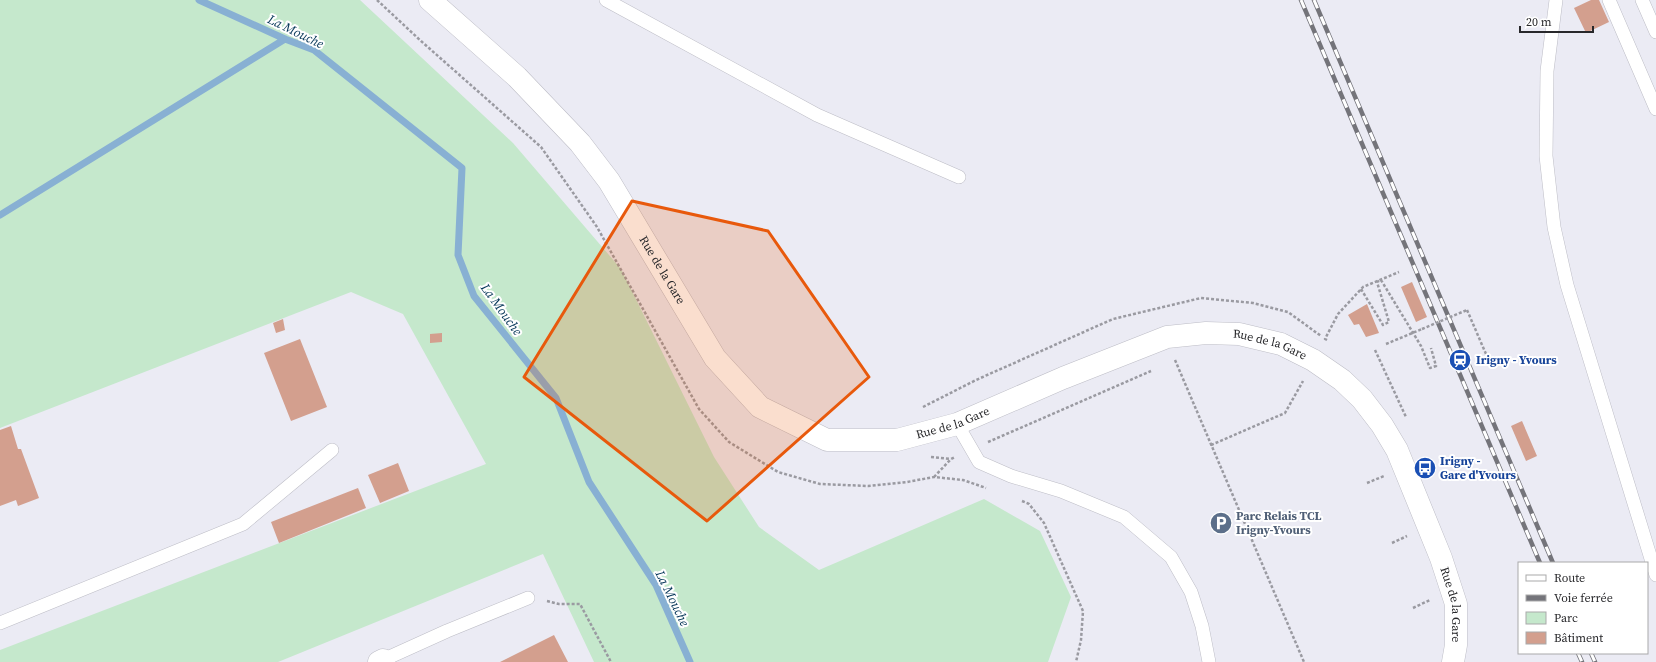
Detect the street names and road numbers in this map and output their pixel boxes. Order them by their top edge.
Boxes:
street label: Rue de la Gare [636,233,689,307]
street label: Rue de la Gare [1233,326,1310,364]
street label: Rue de la Gare [914,403,992,443]
street label: Rue de la Gare [1436,565,1464,642]

